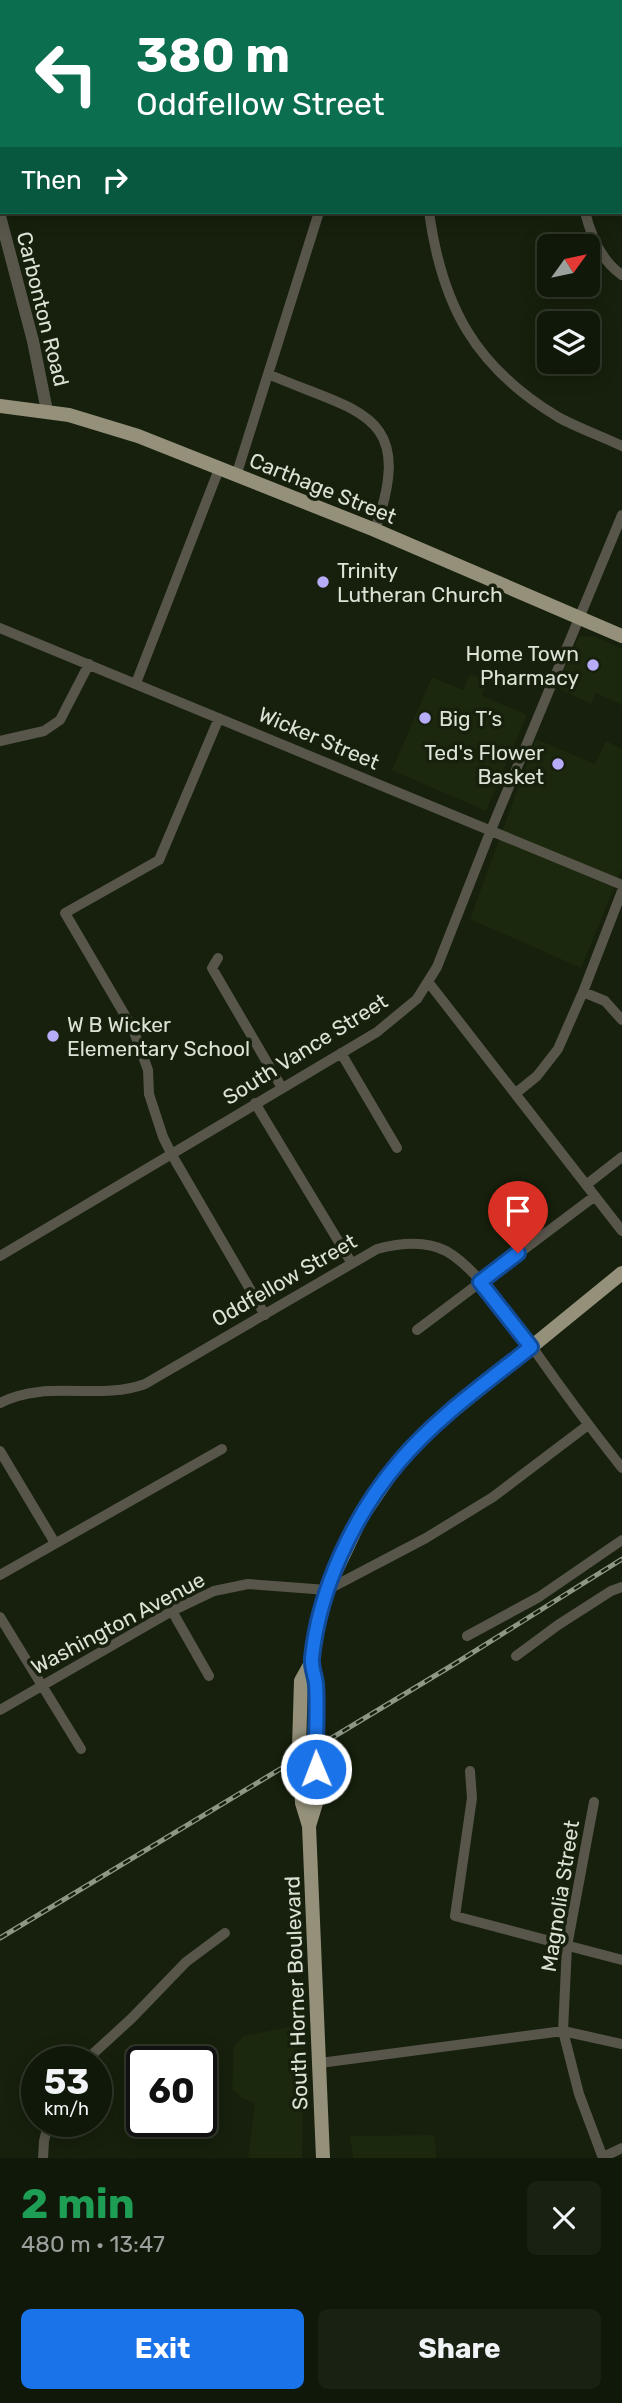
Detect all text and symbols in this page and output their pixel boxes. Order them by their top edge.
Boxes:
text: 380 m [136,26,290,84]
icon: left [21,28,112,119]
text: Oddfellow Street [136,85,384,123]
icon: right [96,161,134,199]
text: Then [21,165,82,196]
street label: Carbonton Road [12,229,74,389]
north arrow [537,234,600,298]
map controls [537,234,600,374]
button: layers [537,311,600,374]
street label: Carthage Street [246,447,400,529]
place label: Trinity Lutheran Church [337,558,503,607]
marker: Trinity Lutheran Church [315,574,331,590]
place label: Home Town Pharmacy [465,641,579,690]
marker: Home Town Pharmacy [585,657,601,673]
street label: Wicker Street [255,701,383,775]
place label: Big T’s [439,706,502,731]
marker: Big T’s [417,710,433,726]
place label: Ted's Flower Basket [424,740,544,789]
marker: Ted's Flower Basket [550,756,566,772]
street label: South Vance Street [218,988,392,1110]
place label: W B Wicker Elementary School [67,1012,250,1061]
marker: W B Wicker Elementary School [45,1028,61,1044]
pin [488,1181,548,1253]
icon: arrive [499,1192,537,1230]
street label: Oddfellow Street [207,1228,361,1332]
street label: Washington Avenue [27,1567,209,1679]
position arrow [279,1732,353,1806]
street label: Magnolia Street [536,1818,584,1974]
street label: South Horner Boulevard [279,1875,313,2111]
speed limit sign: 60 [126,2046,217,2137]
text: 53 [44,2061,89,2103]
text: km/h [44,2098,89,2120]
text: 2 min [21,2179,135,2229]
button: close [527,2181,601,2255]
text: 480 m · 13:47 [21,2230,165,2258]
button: Exit [21,2309,304,2389]
button: Share [318,2309,601,2389]

